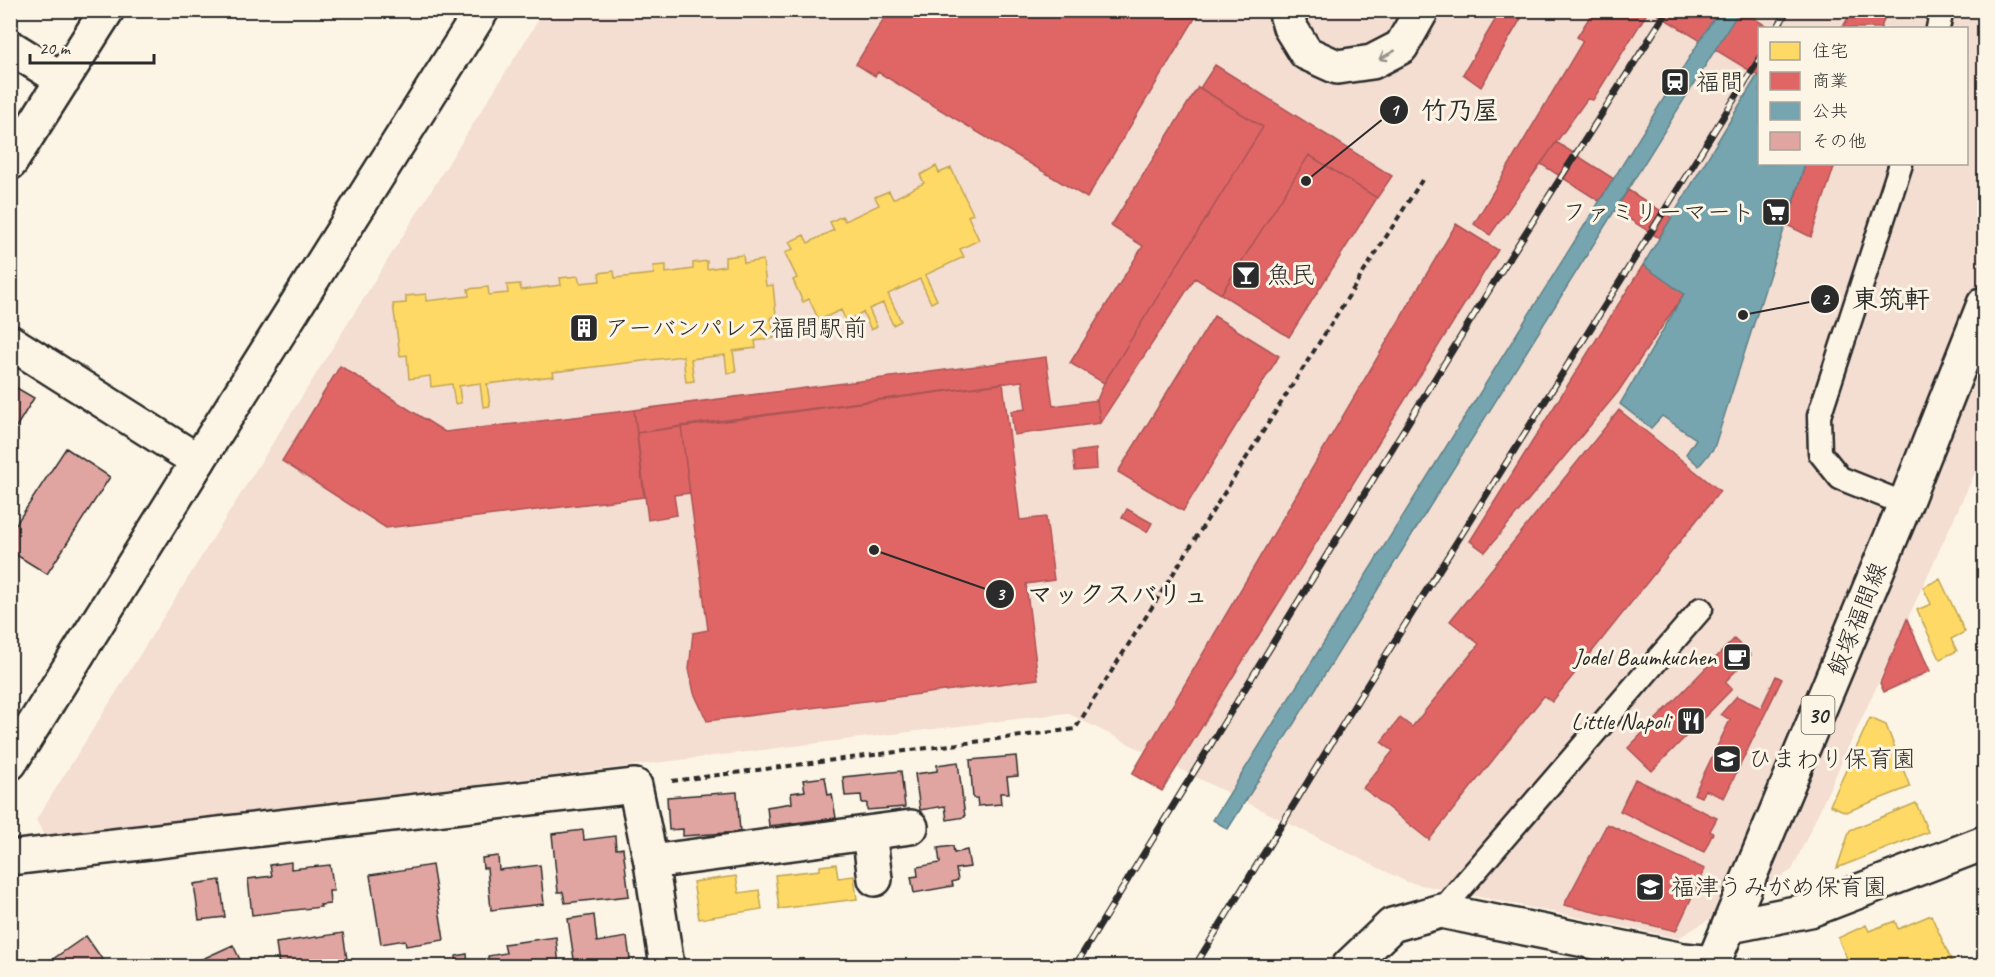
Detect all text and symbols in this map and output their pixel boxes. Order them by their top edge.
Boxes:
scale bar [30,27,154,65]
legend [1758,27,1968,165]
text: 20 m [39,37,72,59]
text: 住宅 [1812,40,1848,62]
one-way arrow [1378,50,1396,61]
station icon: 福間 [1659,66,1691,98]
place label: 福間 [1696,67,1744,97]
text: 商業 [1812,70,1848,92]
callout: 竹乃屋 [1379,88,1511,132]
text: 竹乃屋 [1421,94,1499,127]
text: 1 [1390,99,1400,121]
text: 公共 [1812,100,1848,122]
text: その他 [1812,130,1866,152]
supermarket icon: ファミリーマート [1760,196,1792,228]
place label: ファミリーマート [1563,197,1755,227]
bar icon: 魚民 [1230,259,1262,291]
place label: 魚民 [1267,260,1315,290]
callout: 東筑軒 [1810,277,1942,321]
text: 東筑軒 [1852,283,1930,316]
text: 2 [1821,288,1831,310]
building icon: アーバンパレス福間駅前 [568,312,600,344]
place label: アーバンパレス福間駅前 [605,313,867,343]
street label: 飯塚福間線 [1821,558,1893,680]
callout: マックスバリュ [985,572,1221,616]
text: マックスバリュ [1027,578,1209,611]
text: 3 [996,583,1006,605]
cafe icon: Jodel Baumkuchen [1721,641,1753,673]
place label: Jodel Baumkuchen [1572,642,1717,672]
road number: 30 [1802,696,1834,734]
restaurant icon: Little Napoli [1675,705,1707,737]
place label: Little Napoli [1571,706,1673,736]
school or university icon: ひまわり保育園 [1711,743,1743,775]
place label: ひまわり保育園 [1748,744,1916,774]
school or university icon: 福津うみがめ保育園 [1634,871,1666,903]
place label: 福津うみがめ保育園 [1671,872,1887,902]

